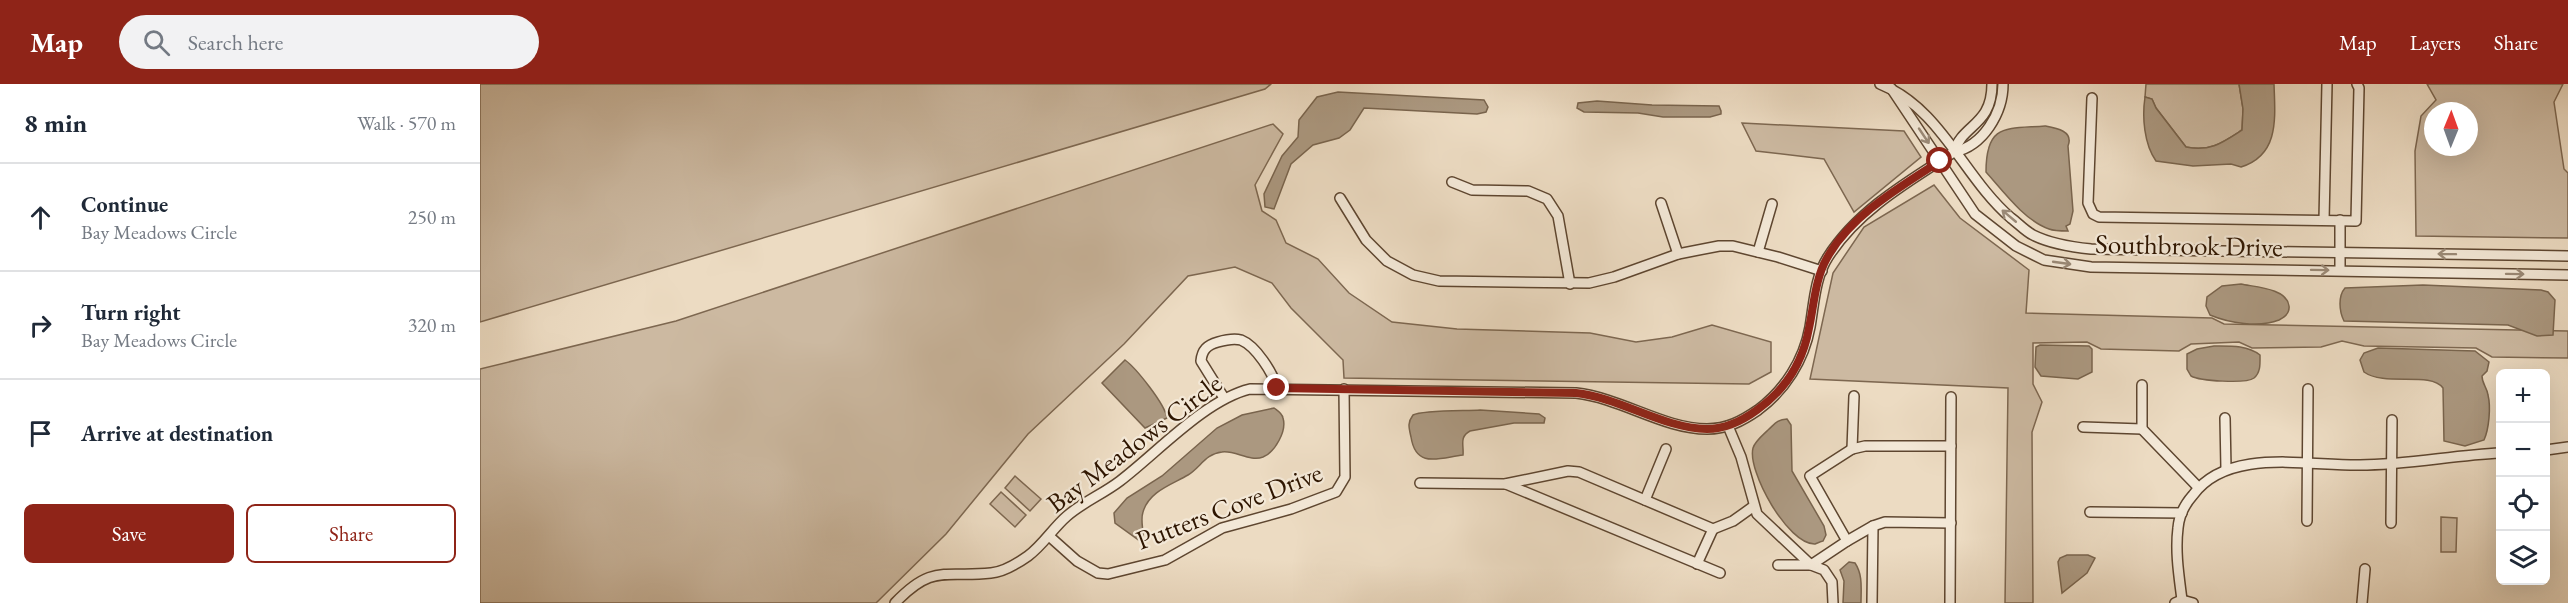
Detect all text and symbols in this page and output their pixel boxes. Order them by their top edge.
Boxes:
search box [119,15,539,69]
text: Map [30,24,83,60]
icon: search [140,26,173,59]
text: Search here [188,28,283,57]
text: Map [2339,29,2377,56]
text: Layers [2410,29,2461,56]
text: Share [2494,29,2538,56]
north arrow [2424,102,2478,156]
text: 8 min [24,106,87,140]
text: Walk · 570 m [357,110,456,136]
one-way arrow [1917,128,1930,145]
route start [1926,147,1952,173]
text: Continue [81,190,168,219]
icon: ahead [24,201,57,234]
text: 250 m [408,204,456,230]
one-way arrow [2001,209,2017,222]
text: Bay Meadows Circle [81,219,237,245]
street label: Southbrook Drive [2095,226,2283,264]
one-way arrow [2437,249,2457,260]
one-way arrow [2052,257,2072,268]
one-way arrow [2309,264,2329,275]
one-way arrow [2504,268,2524,280]
text: Turn right [81,298,180,327]
icon: right [24,309,57,342]
text: 320 m [408,312,456,338]
text: Bay Meadows Circle [81,327,237,353]
street label: Bay Meadows Circle [1039,366,1229,520]
map controls [2496,369,2550,585]
button: + [2496,369,2550,423]
route end [1263,374,1289,400]
icon: arrive [24,417,57,450]
text: Arrive at destination [81,419,273,448]
button: − [2496,423,2550,477]
street label: Putters Cove Drive [1131,454,1327,558]
button: locate [2496,477,2550,531]
button: Save [24,504,234,563]
button: Share [246,504,456,563]
button: layers [2496,531,2550,585]

